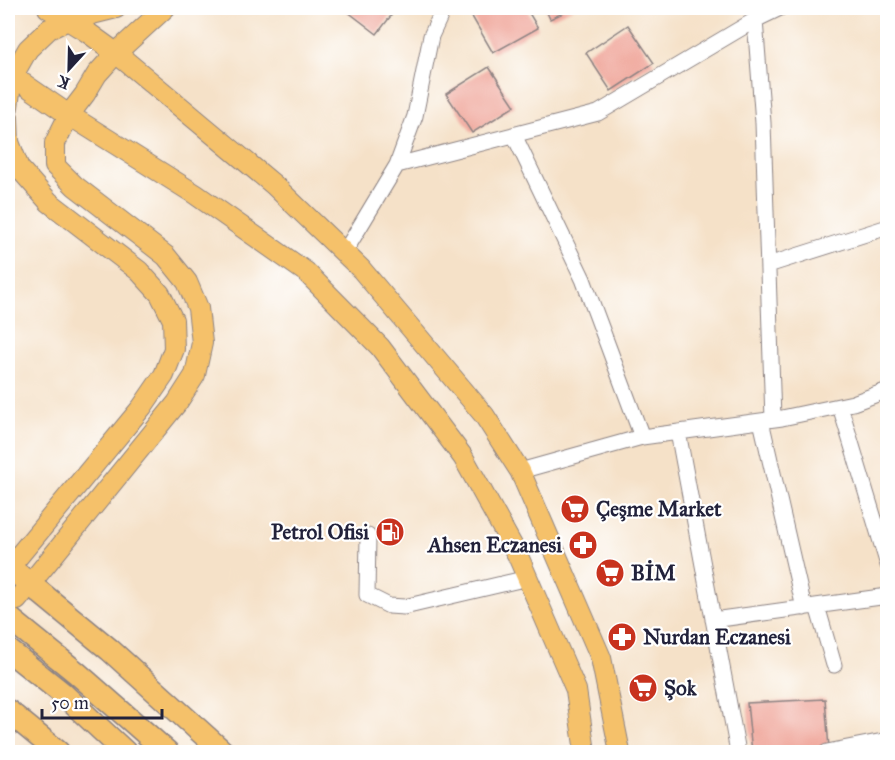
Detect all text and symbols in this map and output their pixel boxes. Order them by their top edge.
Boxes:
north arrow [39,39,99,99]
text: K [54,71,72,93]
supermarket icon: Çeşme Market [559,493,591,525]
place label: Çeşme Market [596,496,722,522]
fuel station icon: Petrol Ofisi [374,516,406,548]
place label: Petrol Ofisi [271,519,369,545]
pharmacy icon: Ahsen Eczanesi [567,529,599,561]
place label: Ahsen Eczanesi [426,532,562,558]
supermarket icon: BİM [594,557,626,589]
place label: BİM [631,559,676,586]
pharmacy icon: Nurdan Eczanesi [606,621,638,653]
place label: Nurdan Eczanesi [643,624,791,650]
supermarket icon: Şok [627,672,659,704]
place label: Şok [664,675,698,701]
scale bar [42,682,162,720]
text: 50 m [51,692,89,714]

